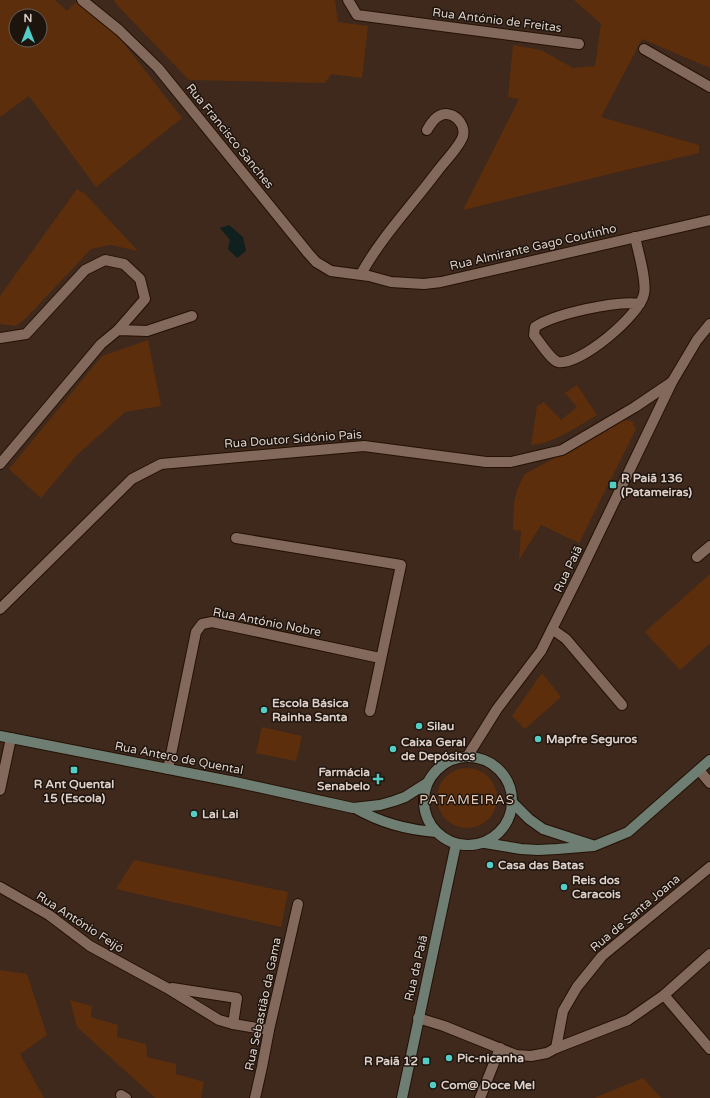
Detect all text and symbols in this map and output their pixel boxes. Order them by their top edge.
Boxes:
street label: Rua António de Freitas [432,5,563,35]
north arrow [8,8,48,48]
text: N [24,12,32,25]
street label: Rua Francisco Sanches [183,81,277,191]
street label: Rua Almirante Gago Coutinho [448,221,618,273]
street label: Rua Doutor Sidónio Pais [224,427,362,451]
place label: R Paiã 136 (Patameiras) [621,471,692,499]
marker: R Paiã 136 (Patameiras) [608,480,618,490]
street label: Rua Paiã [551,543,585,595]
street label: Rua António Nobre [212,605,322,639]
place label: Escola Básica Rainha Santa [272,696,349,724]
marker: Escola Básica Rainha Santa [259,705,269,715]
place label: Silau [427,719,454,733]
marker: Silau [414,721,424,731]
place label: Mapfre Seguros [546,732,638,747]
marker: Mapfre Seguros [533,734,543,744]
place label: Caixa Geral de Depósitos [401,735,475,764]
street label: Rua Antero de Quental [114,739,244,777]
marker: Caixa Geral de Depósitos [388,744,398,754]
marker: R Ant Quental 15 (Escola) [69,765,79,775]
place label: Farmácia Senabelo [317,765,370,793]
marker: Farmácia Senabelo [373,774,383,784]
place label: R Ant Quental 15 (Escola) [34,777,114,805]
district label: PATAMEIRAS [419,792,515,808]
place label: Lai Lai [202,807,238,821]
marker: Lai Lai [189,809,199,819]
place label: Casa das Batas [498,858,584,872]
marker: Casa das Batas [485,860,495,870]
street label: Rua de Santa Joana [587,871,683,955]
place label: Reis dos Caracois [572,873,621,901]
marker: Reis dos Caracois [559,882,569,892]
street label: Rua António Feijó [34,889,126,955]
street label: Rua da Paiã [402,934,430,1002]
street label: Rua Sebastião da Gama [242,936,284,1072]
place label: Pic-nicanha [457,1051,524,1065]
marker: Pic-nicanha [444,1053,454,1063]
place label: R Paiã 12 [364,1054,418,1068]
marker: R Paiã 12 [421,1056,431,1066]
place label: Com@ Doce Mel [441,1078,535,1092]
marker: Com@ Doce Mel [428,1080,438,1090]

